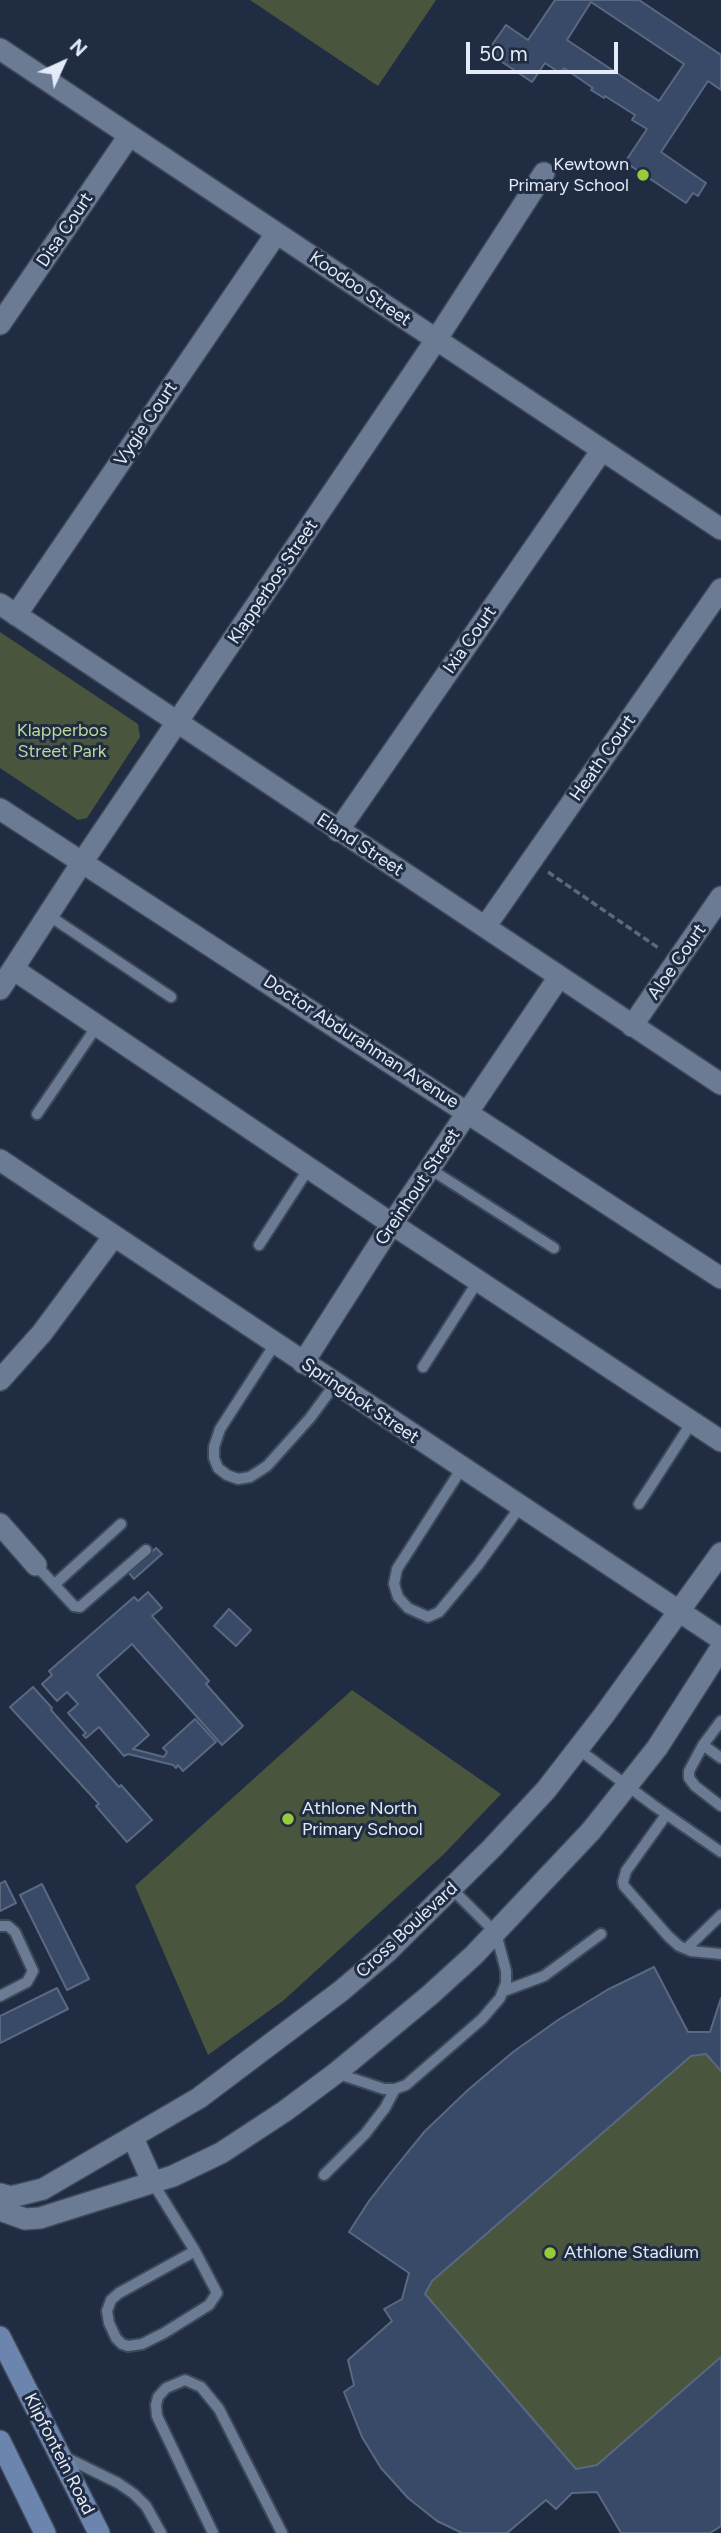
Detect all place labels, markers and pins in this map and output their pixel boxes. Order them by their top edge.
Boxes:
place label: Kewtown Primary School [508,154,629,196]
marker: Kewtown Primary School [635,167,651,183]
place label: Athlone North Primary School [302,1798,423,1840]
marker: Athlone North Primary School [280,1811,296,1827]
place label: Athlone Stadium [564,2242,699,2264]
marker: Athlone Stadium [542,2245,558,2261]

